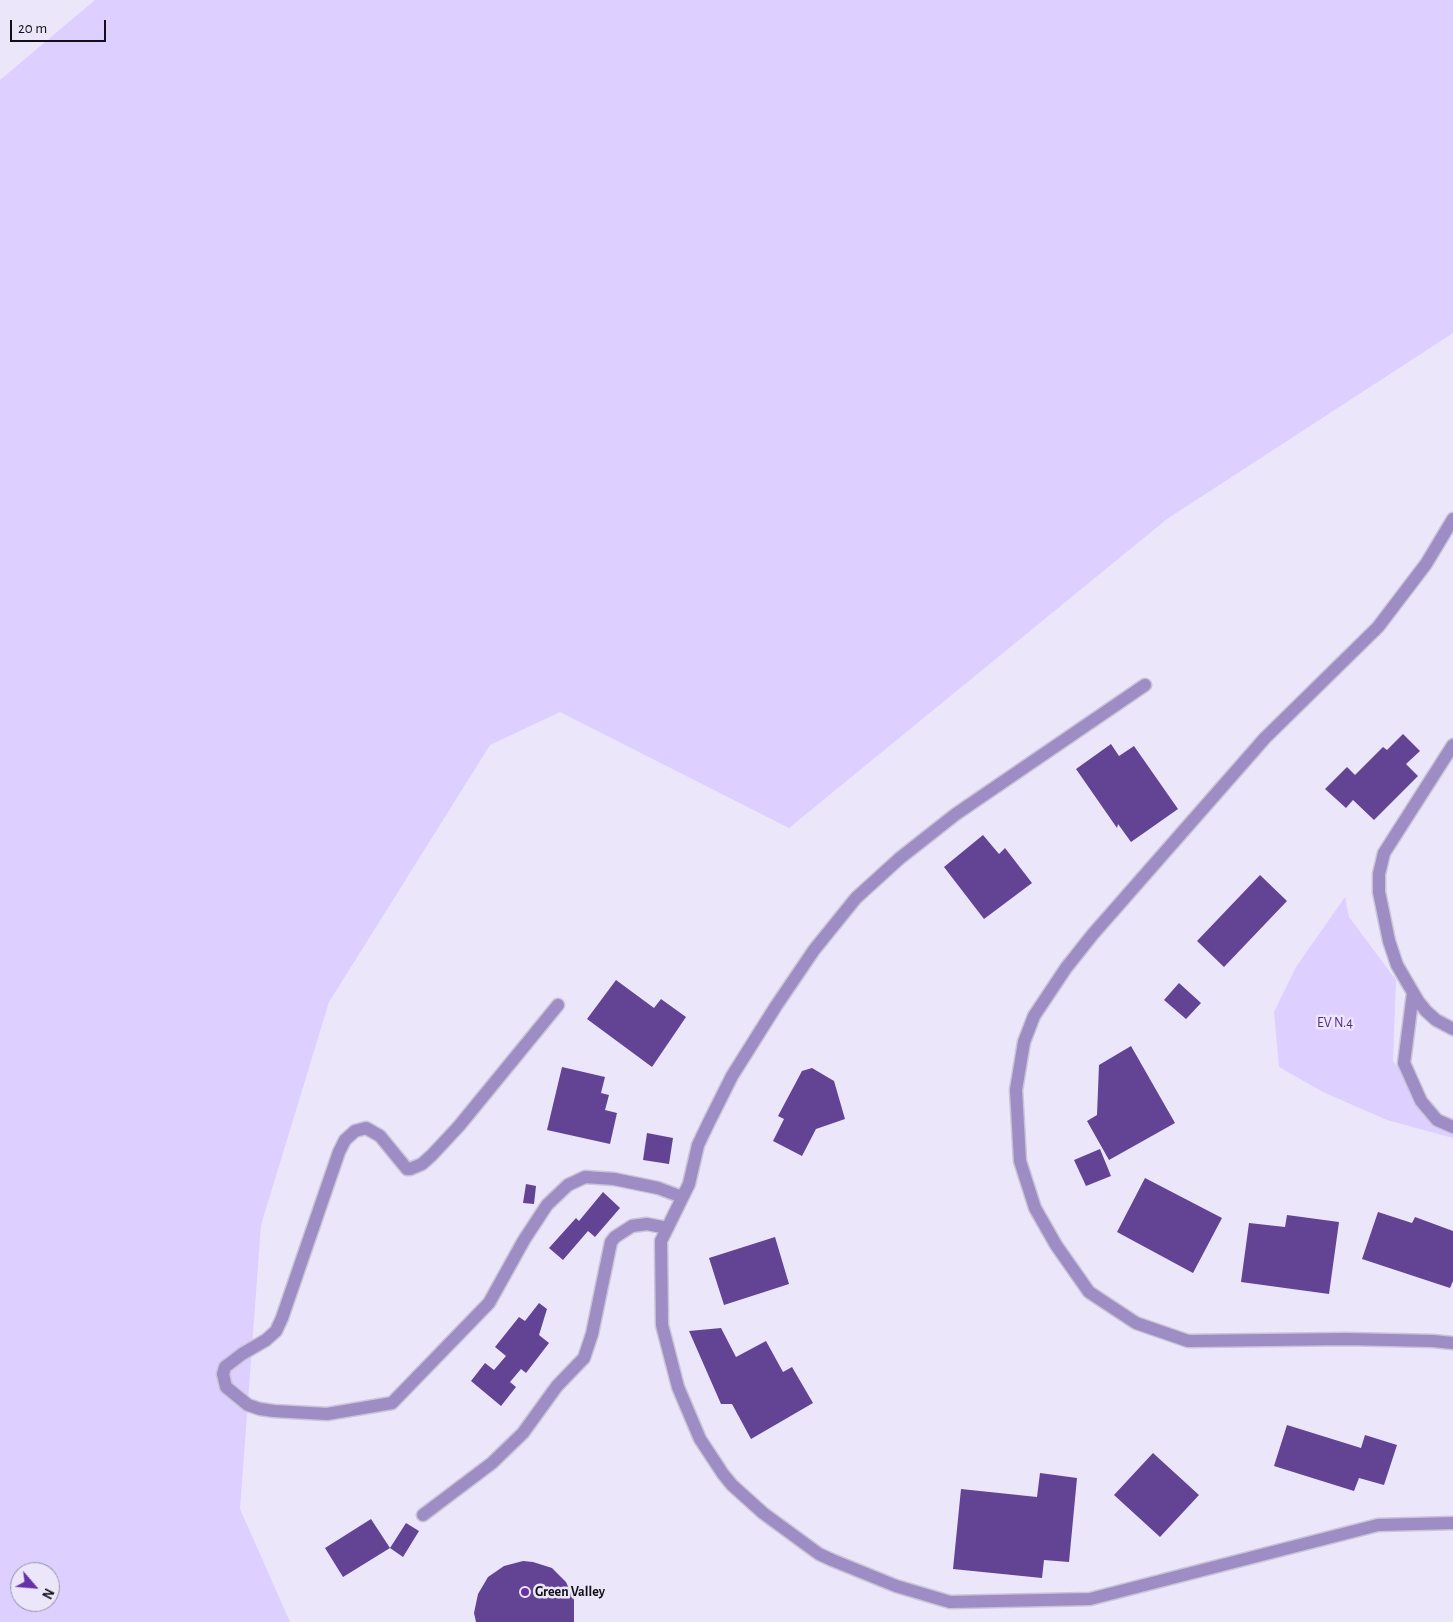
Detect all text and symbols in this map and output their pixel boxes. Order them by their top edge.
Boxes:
scale bar [12,10,109,42]
text: 20 m [18,21,47,36]
park label: EV N.4 [1317,1015,1353,1031]
north arrow [10,1562,60,1612]
place label: Green Valley [535,1584,605,1600]
text: N [39,1586,56,1601]
marker: Green Valley [519,1586,531,1598]

